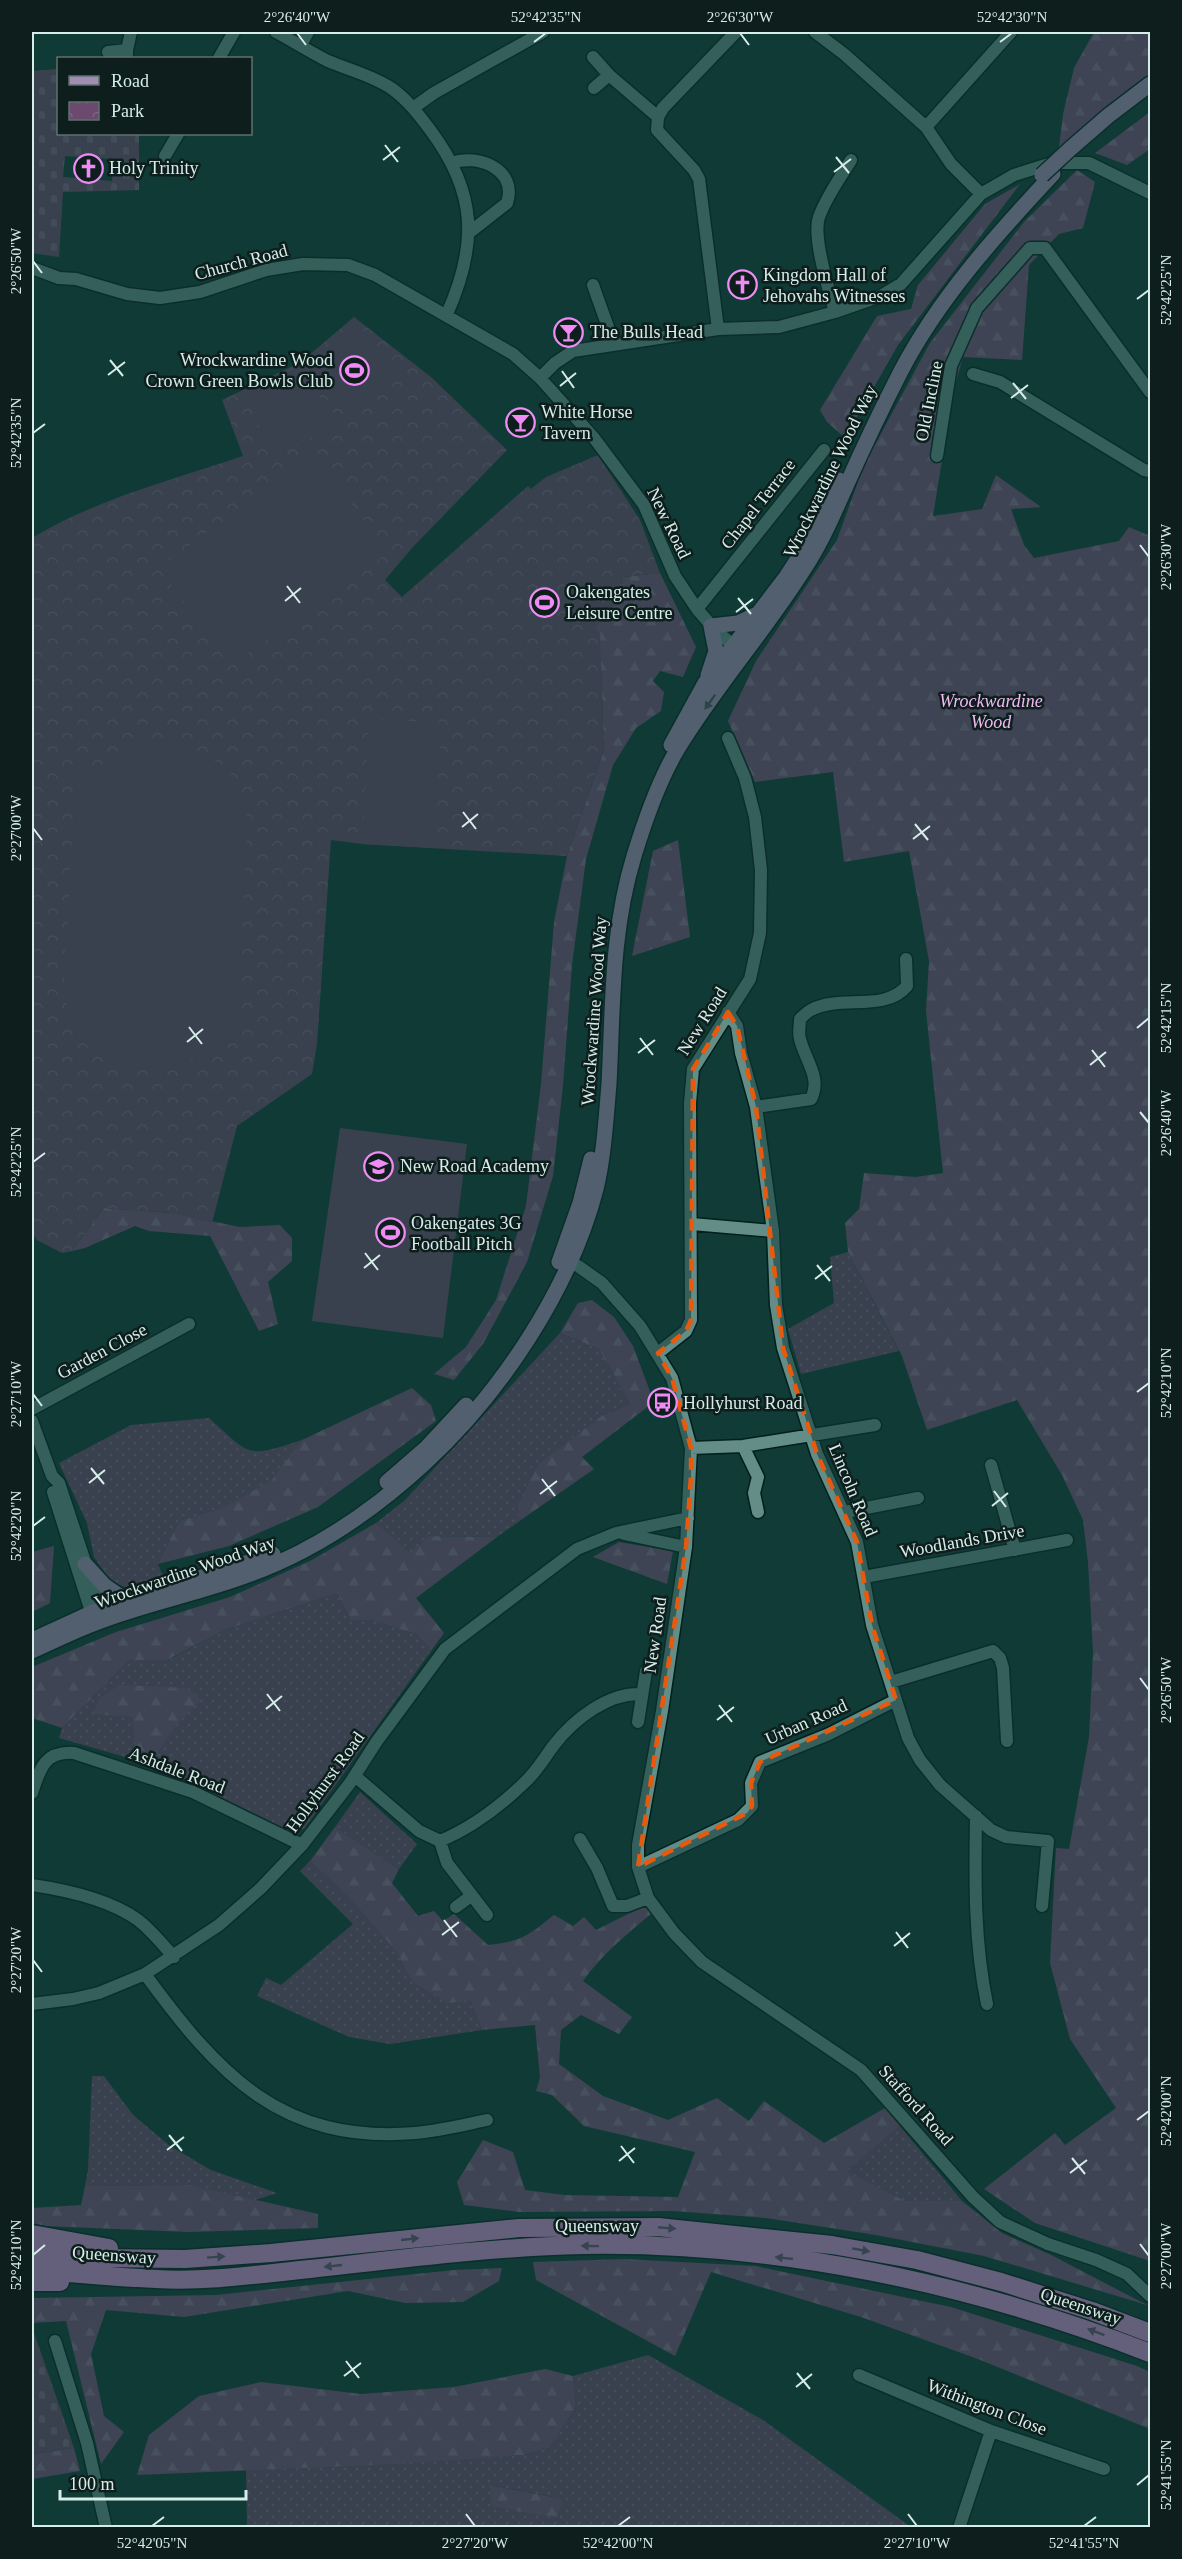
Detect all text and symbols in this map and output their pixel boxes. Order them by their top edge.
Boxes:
text: 2°26'40"W [264,9,331,25]
text: 52°42'35"N [511,9,581,25]
text: 2°26'30"W [707,9,774,25]
text: 52°42'30"N [977,9,1047,25]
legend [57,57,252,135]
text: Road [111,71,149,91]
text: Park [111,101,144,121]
church icon: Holy Trinity [72,152,104,184]
place label: Holy Trinity [109,158,199,178]
text: 2°26'50"W [8,227,24,294]
street label: Church Road [192,240,290,284]
text: 52°42'25"N [1158,255,1174,325]
place label: Kingdom Hall of Jehovahs Witnesses [763,265,905,306]
church icon: Kingdom Hall of Jehovahs Witnesses [726,269,758,301]
bar icon: The Bulls Head [553,316,585,348]
place label: The Bulls Head [590,322,703,342]
place label: Wrockwardine Wood Crown Green Bowls Club [146,350,333,391]
sports icon: Wrockwardine Wood Crown Green Bowls Club [338,354,370,386]
street label: Old Incline [911,359,947,443]
street label: Wrockwardine Wood Way [779,381,881,561]
text: 52°42'35"N [8,398,24,468]
place label: White Horse Tavern [541,402,632,443]
bar icon: White Horse Tavern [504,406,536,438]
street label: Chapel Terrace [717,455,799,553]
street label: New Road [643,484,695,562]
text: 2°26'30"W [1158,523,1174,590]
place label: Oakengates Leisure Centre [566,582,672,623]
sports icon: Oakengates Leisure Centre [529,586,561,618]
park label: Wrockwardine Wood [939,691,1043,732]
one-way arrow [704,693,716,709]
text: 2°27'00"W [8,794,24,861]
street label: Wrockwardine Wood Way [577,916,611,1106]
street label: New Road [673,983,731,1059]
text: 52°42'15"N [1158,983,1174,1053]
text: 2°26'40"W [1158,1089,1174,1156]
text: 52°42'25"N [8,1127,24,1197]
school or university icon: New Road Academy [363,1150,395,1182]
place label: New Road Academy [400,1156,549,1176]
place label: Oakengates 3G Football Pitch [411,1213,521,1254]
sports icon: Oakengates 3G Football Pitch [374,1217,406,1249]
street label: Garden Close [54,1319,150,1383]
text: 52°42'10"N [1158,1348,1174,1418]
text: 2°27'10"W [8,1360,24,1427]
bus stop icon: Hollyhurst Road [646,1387,678,1419]
place label: Hollyhurst Road [683,1393,803,1413]
street label: Lincoln Road [825,1441,881,1539]
text: 52°42'20"N [8,1491,24,1561]
street label: Woodlands Drive [898,1520,1026,1562]
street label: Wrockwardine Wood Way [92,1532,278,1612]
street label: New Road [640,1596,670,1674]
text: 2°26'50"W [1158,1656,1174,1723]
street label: Urban Road [762,1695,850,1749]
street label: Hollyhurst Road [282,1728,368,1836]
street label: Ashdale Road [126,1742,228,1798]
text: 2°27'20"W [8,1926,24,1993]
street label: Stafford Road [875,2061,957,2149]
text: 52°42'00"N [1158,2076,1174,2146]
street label: Queensway [555,2216,639,2236]
text: 52°42'10"N [8,2220,24,2290]
text: 2°27'00"W [1158,2222,1174,2289]
one-way arrow [658,2223,677,2233]
one-way arrow [400,2234,419,2244]
one-way arrow [580,2241,599,2250]
street label: Queensway [71,2242,157,2268]
one-way arrow [852,2246,871,2255]
one-way arrow [206,2252,225,2261]
one-way arrow [775,2253,794,2263]
one-way arrow [323,2261,342,2271]
street label: Queensway [1038,2284,1124,2328]
one-way arrow [1087,2326,1105,2336]
street label: Withington Close [924,2375,1050,2439]
text: 52°41'55"N [1158,2440,1174,2510]
scale bar [60,2463,246,2501]
text: 100 m [69,2474,115,2494]
text: 52°42'05"N [117,2535,187,2551]
text: 2°27'20"W [442,2535,509,2551]
text: 52°42'00"N [583,2535,653,2551]
text: 2°27'10"W [884,2535,951,2551]
text: 52°41'55"N [1049,2535,1119,2551]

